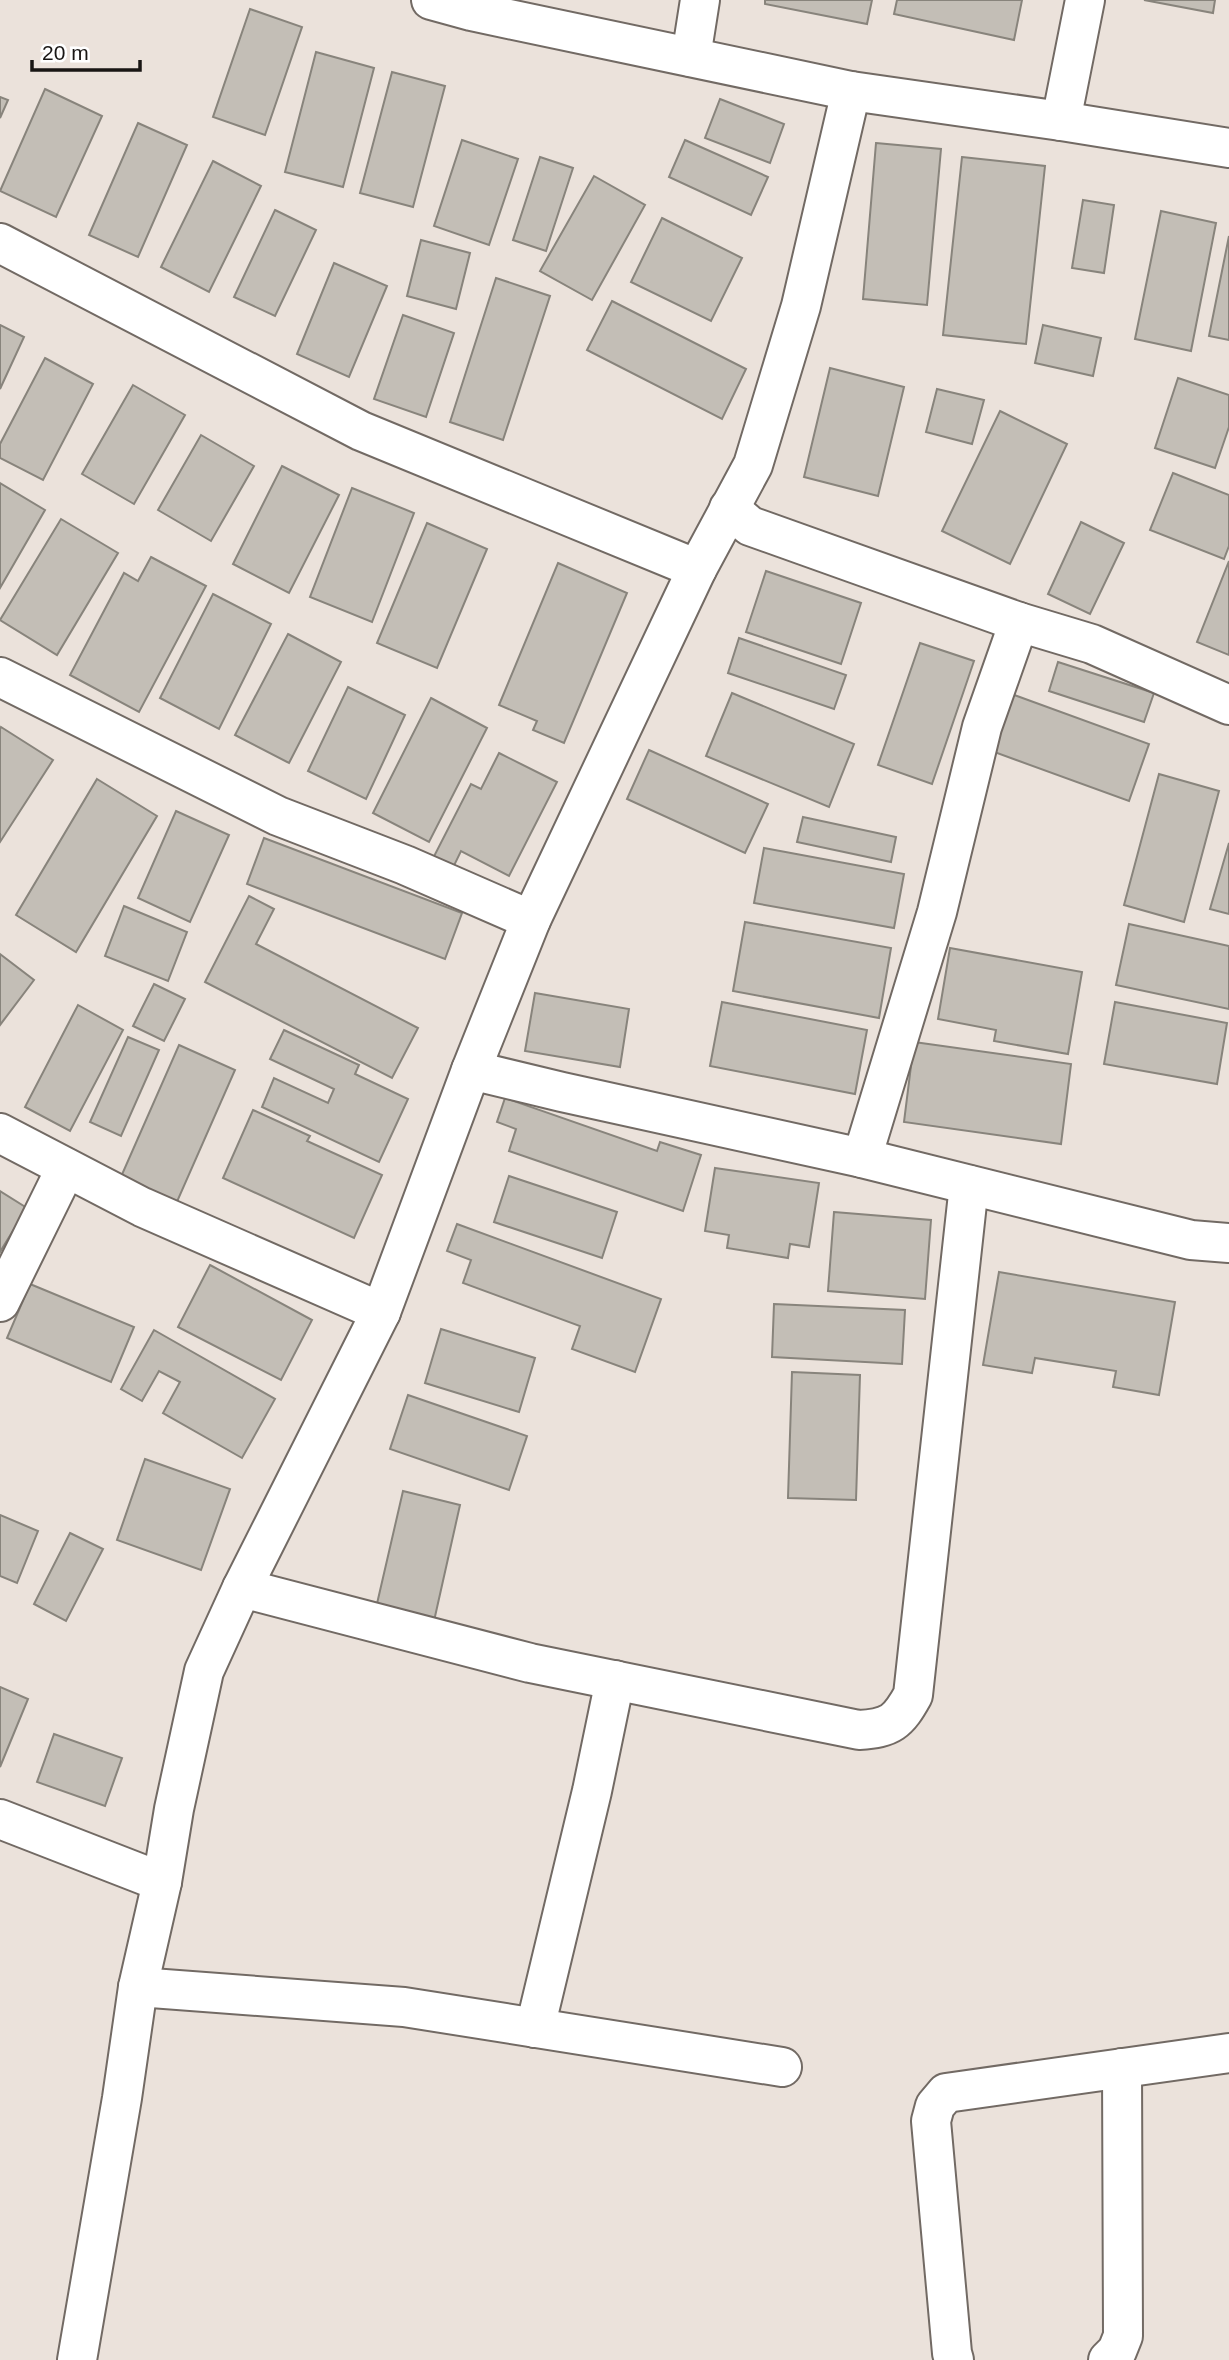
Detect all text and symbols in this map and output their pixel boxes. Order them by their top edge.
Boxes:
scale bar [32,28,140,72]
text: 20 m [42,41,89,64]

